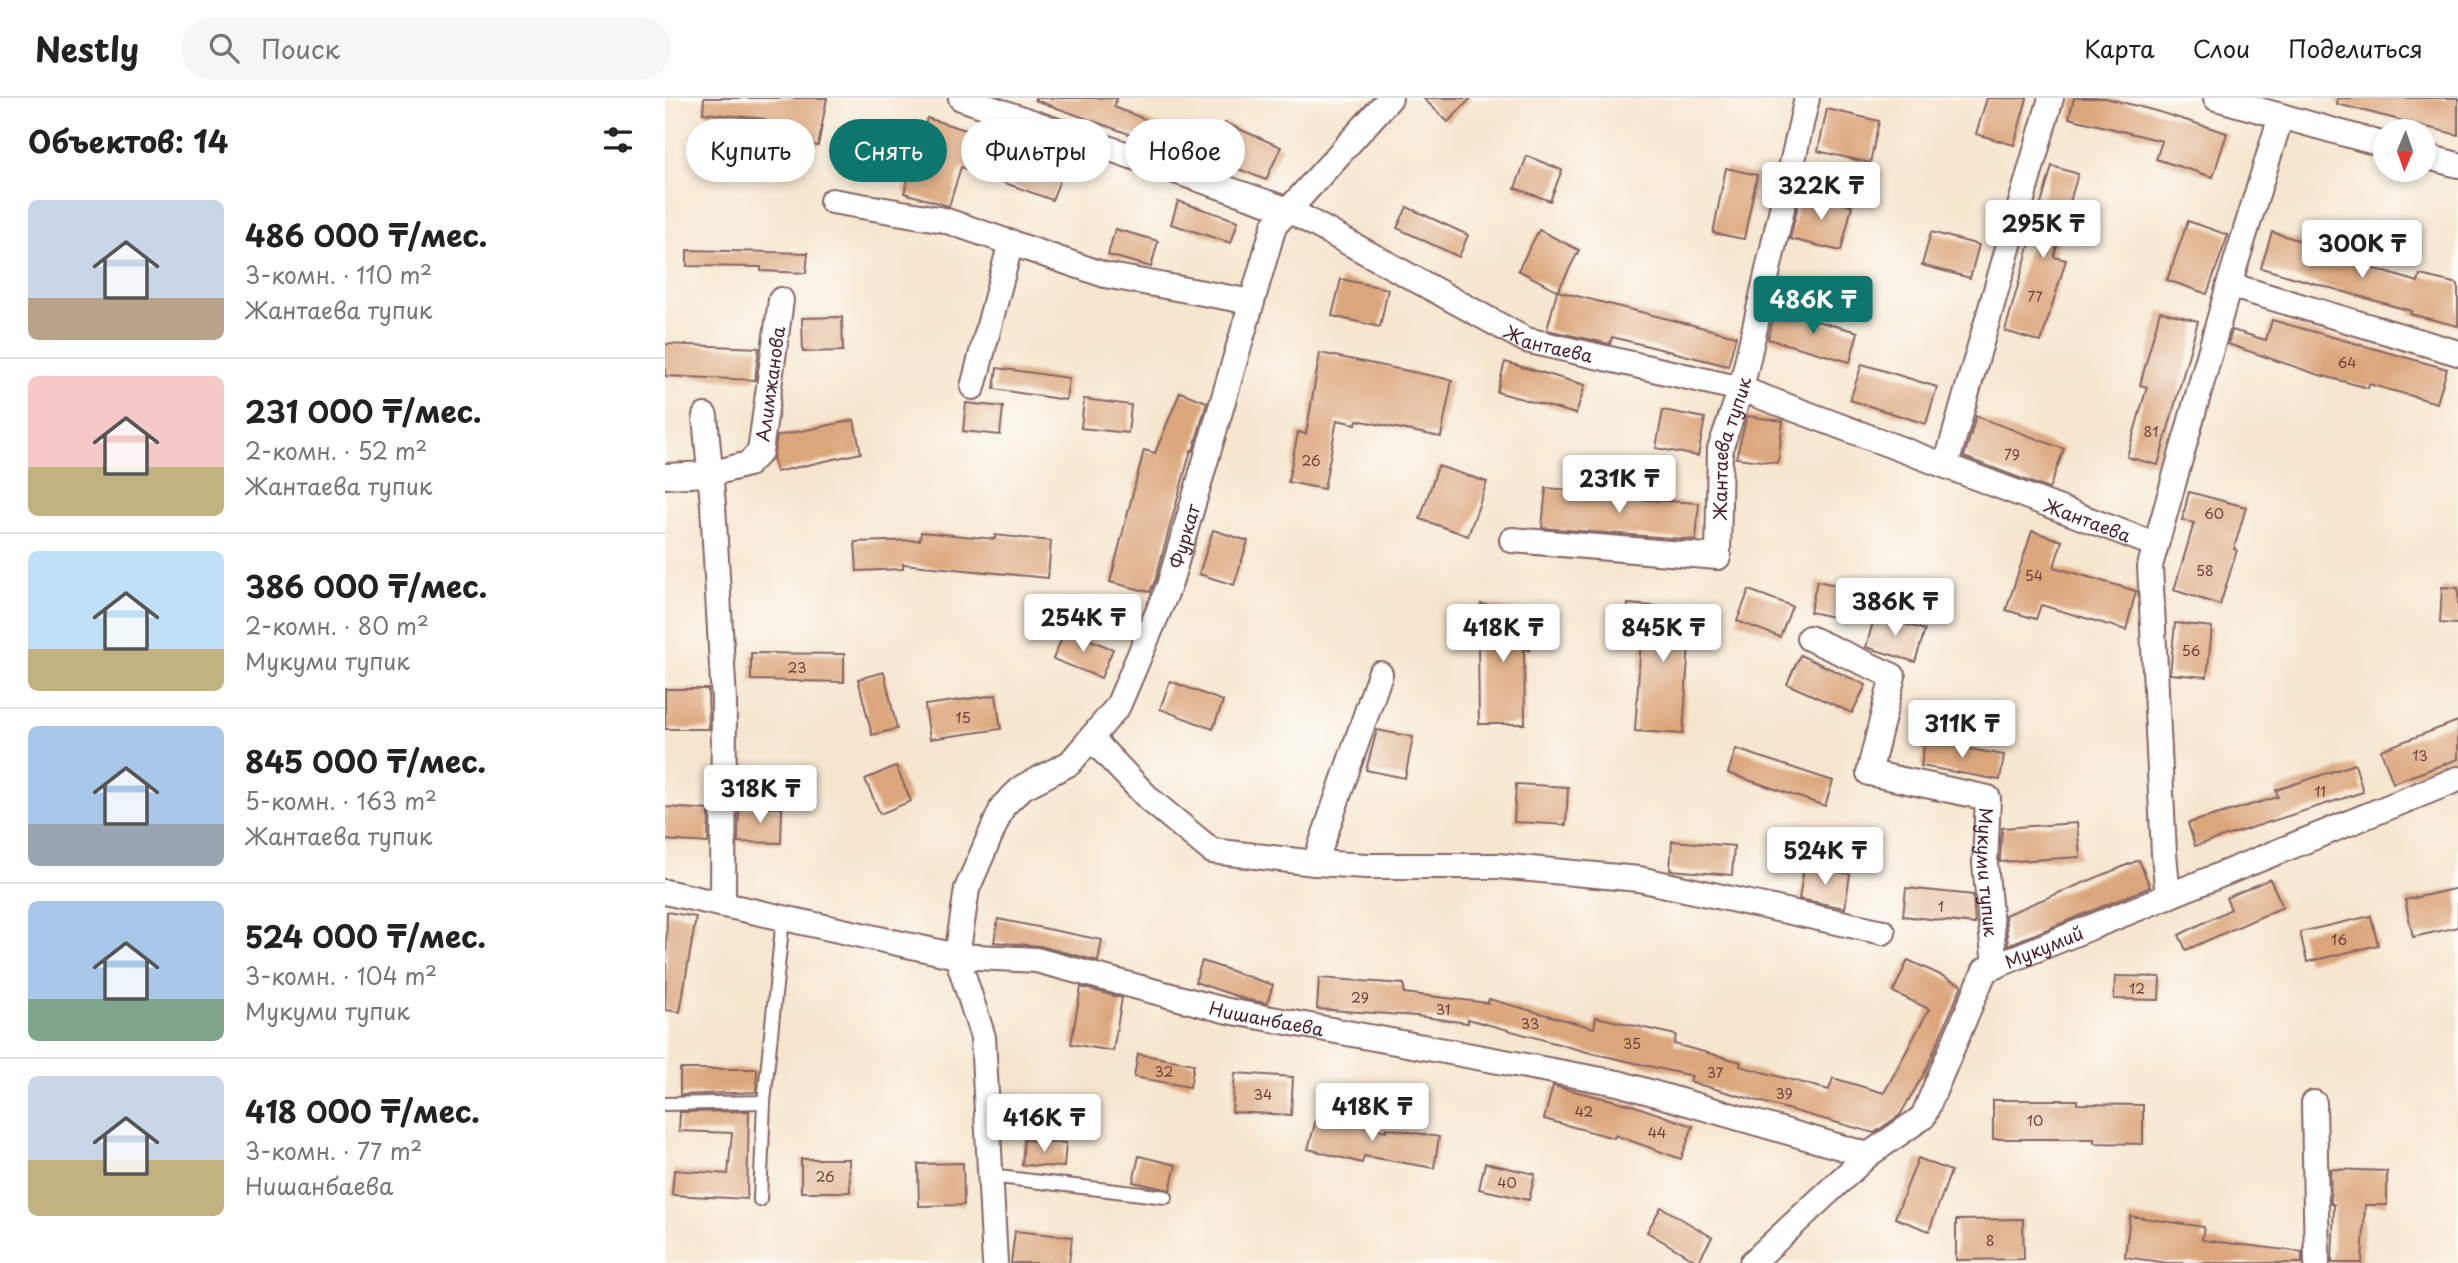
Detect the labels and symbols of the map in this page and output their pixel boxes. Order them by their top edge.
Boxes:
north arrow [2373,119,2436,182]
pin: 322K ₸ [1764,162,1878,222]
pin: 295K ₸ [1986,200,2100,260]
pin: 300K ₸ [2305,220,2419,280]
pin: 486K ₸ [1756,276,1870,336]
house number: 77 [2027,286,2043,307]
street label: Жантаева [1499,317,1597,369]
street label: Алимжанова [748,324,791,443]
house number: 64 [2337,352,2357,373]
street label: Жантаева тупик [1705,374,1757,521]
house number: 81 [2144,421,2158,442]
house number: 79 [2004,444,2020,465]
house number: 26 [1301,450,1321,471]
pin: 231K ₸ [1562,456,1676,515]
street label: Жантаева [2040,490,2136,548]
street label: Фуркат [1161,500,1206,571]
house number: 60 [2204,503,2224,524]
house number: 58 [2196,560,2214,581]
house number: 54 [2025,565,2043,586]
pin: 386K ₸ [1838,578,1952,638]
pin: 254K ₸ [1026,594,1140,654]
pin: 418K ₸ [1446,604,1560,664]
pin: 845K ₸ [1606,604,1720,664]
house number: 56 [2182,640,2201,661]
house number: 23 [788,657,806,678]
pin: 311K ₸ [1905,700,2019,760]
house number: 15 [955,707,971,728]
house number: 13 [2412,745,2428,766]
pin: 318K ₸ [703,766,817,825]
house number: 11 [2314,781,2326,802]
street label: Мукуми тупик [1971,807,2006,938]
pin: 524K ₸ [1768,828,1882,887]
house number: 1 [1938,896,1944,917]
street label: Мукумий [2000,918,2087,974]
house number: 16 [2331,929,2347,950]
house number: 12 [2129,978,2145,999]
house number: 29 [1351,987,1369,1008]
street label: Нишанбаева [1206,993,1327,1042]
house number: 31 [1436,999,1450,1020]
house number: 33 [1521,1013,1539,1034]
house number: 35 [1623,1033,1641,1054]
house number: 32 [1155,1061,1173,1082]
house number: 37 [1707,1062,1724,1083]
house number: 39 [1775,1083,1793,1104]
house number: 34 [1254,1084,1272,1105]
pin: 418K ₸ [1315,1084,1429,1143]
pin: 416K ₸ [987,1094,1101,1154]
house number: 42 [1575,1101,1593,1122]
house number: 10 [2027,1110,2043,1131]
house number: 44 [1648,1122,1666,1143]
house number: 26 [815,1166,835,1187]
house number: 40 [1497,1172,1517,1193]
house number: 8 [1986,1230,1994,1251]

